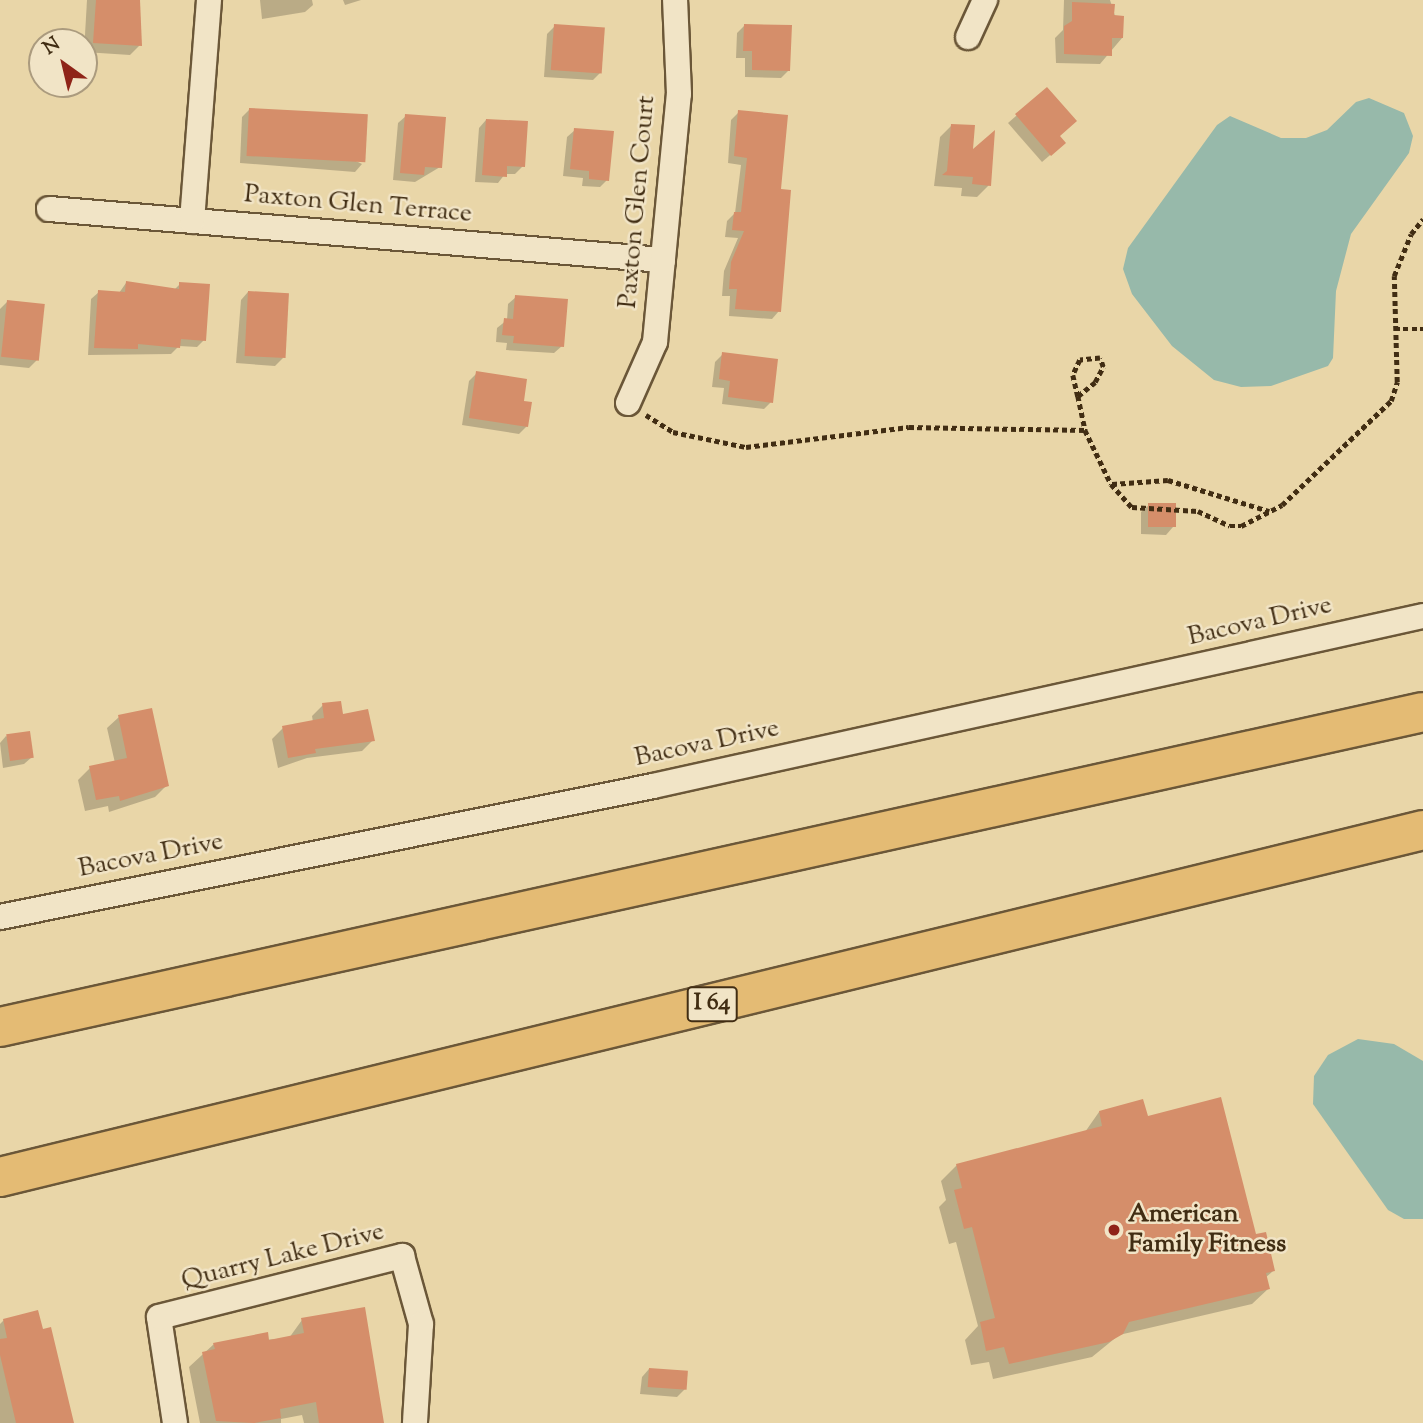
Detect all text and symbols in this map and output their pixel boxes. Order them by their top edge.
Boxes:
north arrow [28,28,98,98]
text: N [38,31,66,62]
street label: Paxton Glen Court [613,94,663,310]
street label: Paxton Glen Terrace [243,179,473,231]
street label: Bacova Drive [1185,590,1335,654]
street label: Bacova Drive [632,713,782,775]
street label: Bacova Drive [76,827,226,885]
road number: I 64 [686,984,738,1024]
place label: American Family Fitness [1128,1199,1286,1260]
street label: Quarry Lake Drive [178,1217,388,1297]
marker: American Family Fitness [1106,1222,1122,1238]

